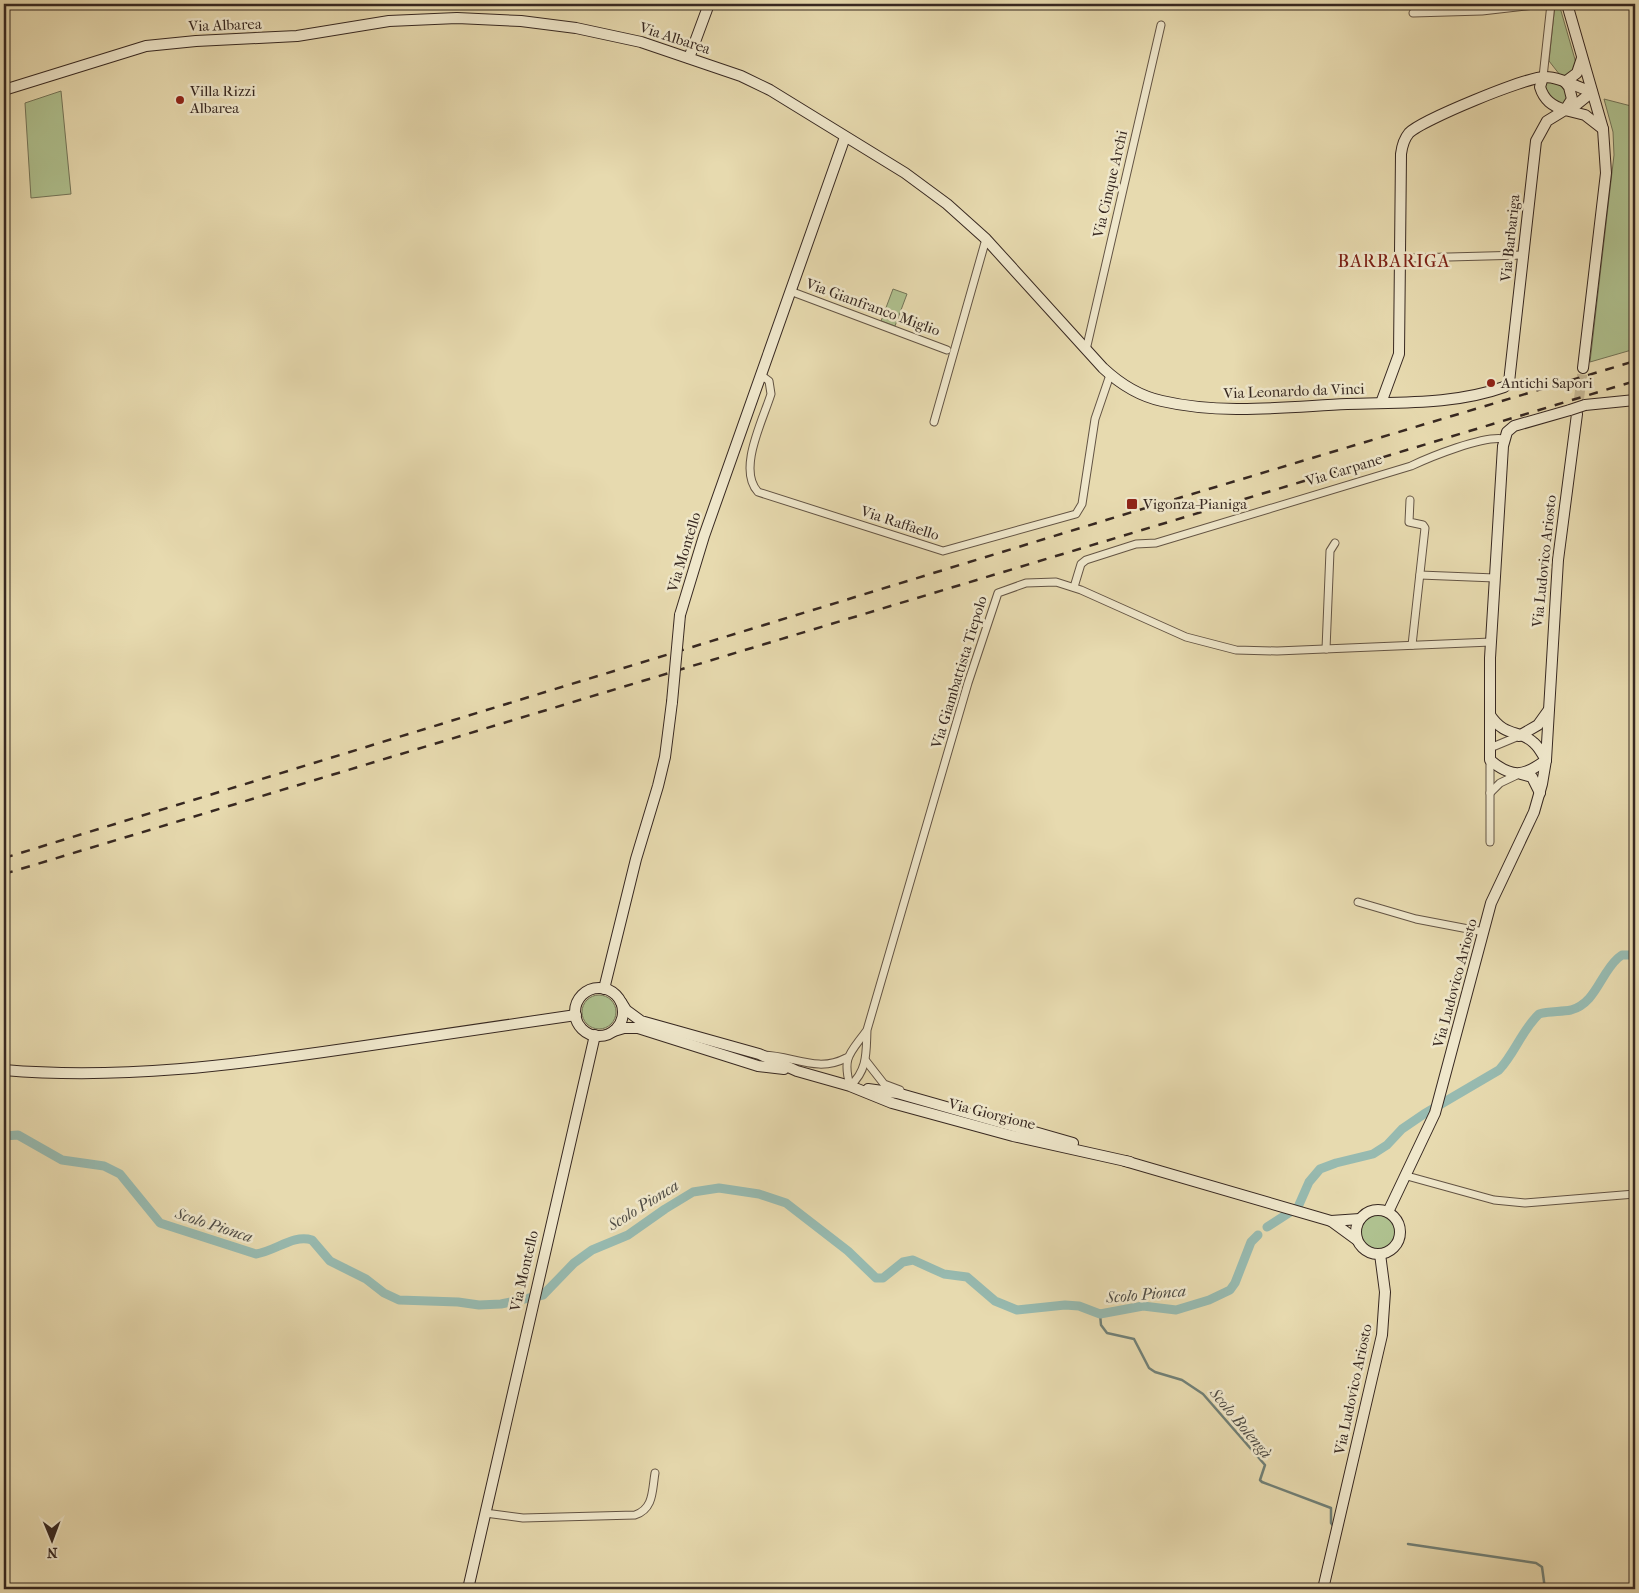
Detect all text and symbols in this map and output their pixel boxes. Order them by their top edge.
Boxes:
street label: Via Albarea [187,15,263,35]
street label: Via Albarea [636,18,714,58]
place label: Villa Rizzi Albarea [189,82,256,117]
marker: Villa Rizzi Albarea [174,94,186,106]
street label: Via Cinque Archi [1089,128,1131,240]
street label: Via Barbariga [1496,192,1524,284]
district label: BARBARIGA [1337,251,1451,272]
street label: Via Gianfranco Miglio [802,274,943,340]
place label: Antichi Sapori [1500,374,1593,392]
marker: Antichi Sapori [1485,377,1497,389]
street label: Via Leonardo da Vinci [1222,380,1366,402]
street label: Via Carpane [1303,450,1385,490]
street label: Via Ludovico Ariosto [1528,494,1560,629]
place label: Vigonza-Pianiga [1142,495,1248,513]
marker: Vigonza-Pianiga [1125,497,1139,511]
street label: Via Raffaello [858,502,942,544]
street label: Via Montello [663,510,705,595]
street label: Via Giambattista Tiepolo [927,593,991,751]
street label: Via Ludovico Ariosto [1429,916,1481,1051]
street label: Via Giorgione [946,1094,1038,1134]
water label: Scolo Pionca [603,1176,682,1235]
water label: Scolo Pionca [172,1203,255,1246]
street label: Via Montello [506,1228,542,1314]
water label: Scolo Pionca [1104,1281,1187,1307]
street label: Via Ludovico Ariosto [1330,1322,1376,1457]
water label: Scolo Bolengà [1205,1383,1276,1462]
north arrow [28,1516,78,1566]
text: N [46,1544,58,1561]

